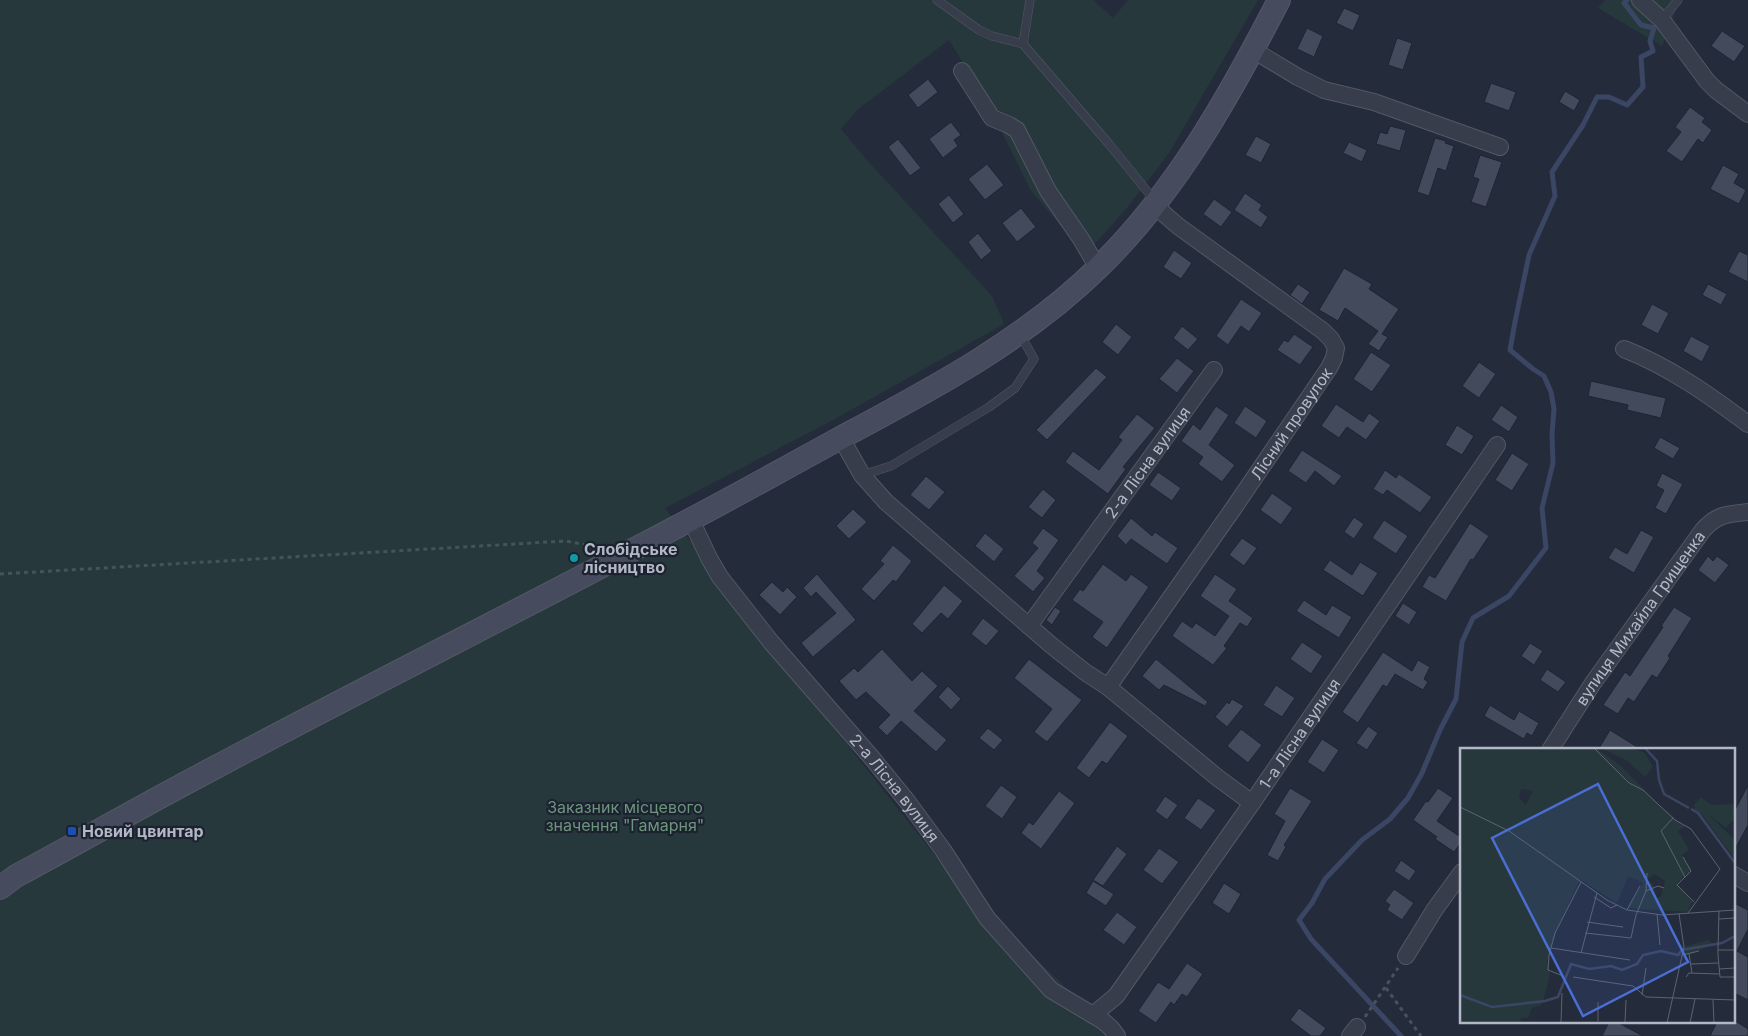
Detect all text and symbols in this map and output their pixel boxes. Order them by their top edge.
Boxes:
street label: Лісний провулок [1246,363,1337,483]
street label: 2-а Лісна вулиця [1100,403,1194,522]
street label: вулиця Михайла Грищенка [1571,527,1709,709]
place label: Слобідське лісництво [584,539,677,577]
marker: Слобідське лісництво [568,552,580,564]
street label: 1-а Лісна вулиця [1255,674,1344,793]
street label: 2-а Лісна вулиця [845,730,944,846]
inset map [1460,748,1736,1024]
park label: Заказник місцевого значення "Гамарня" [546,797,704,835]
place label: Новий цвинтар [82,821,204,841]
marker: Новий цвинтар [66,825,78,837]

